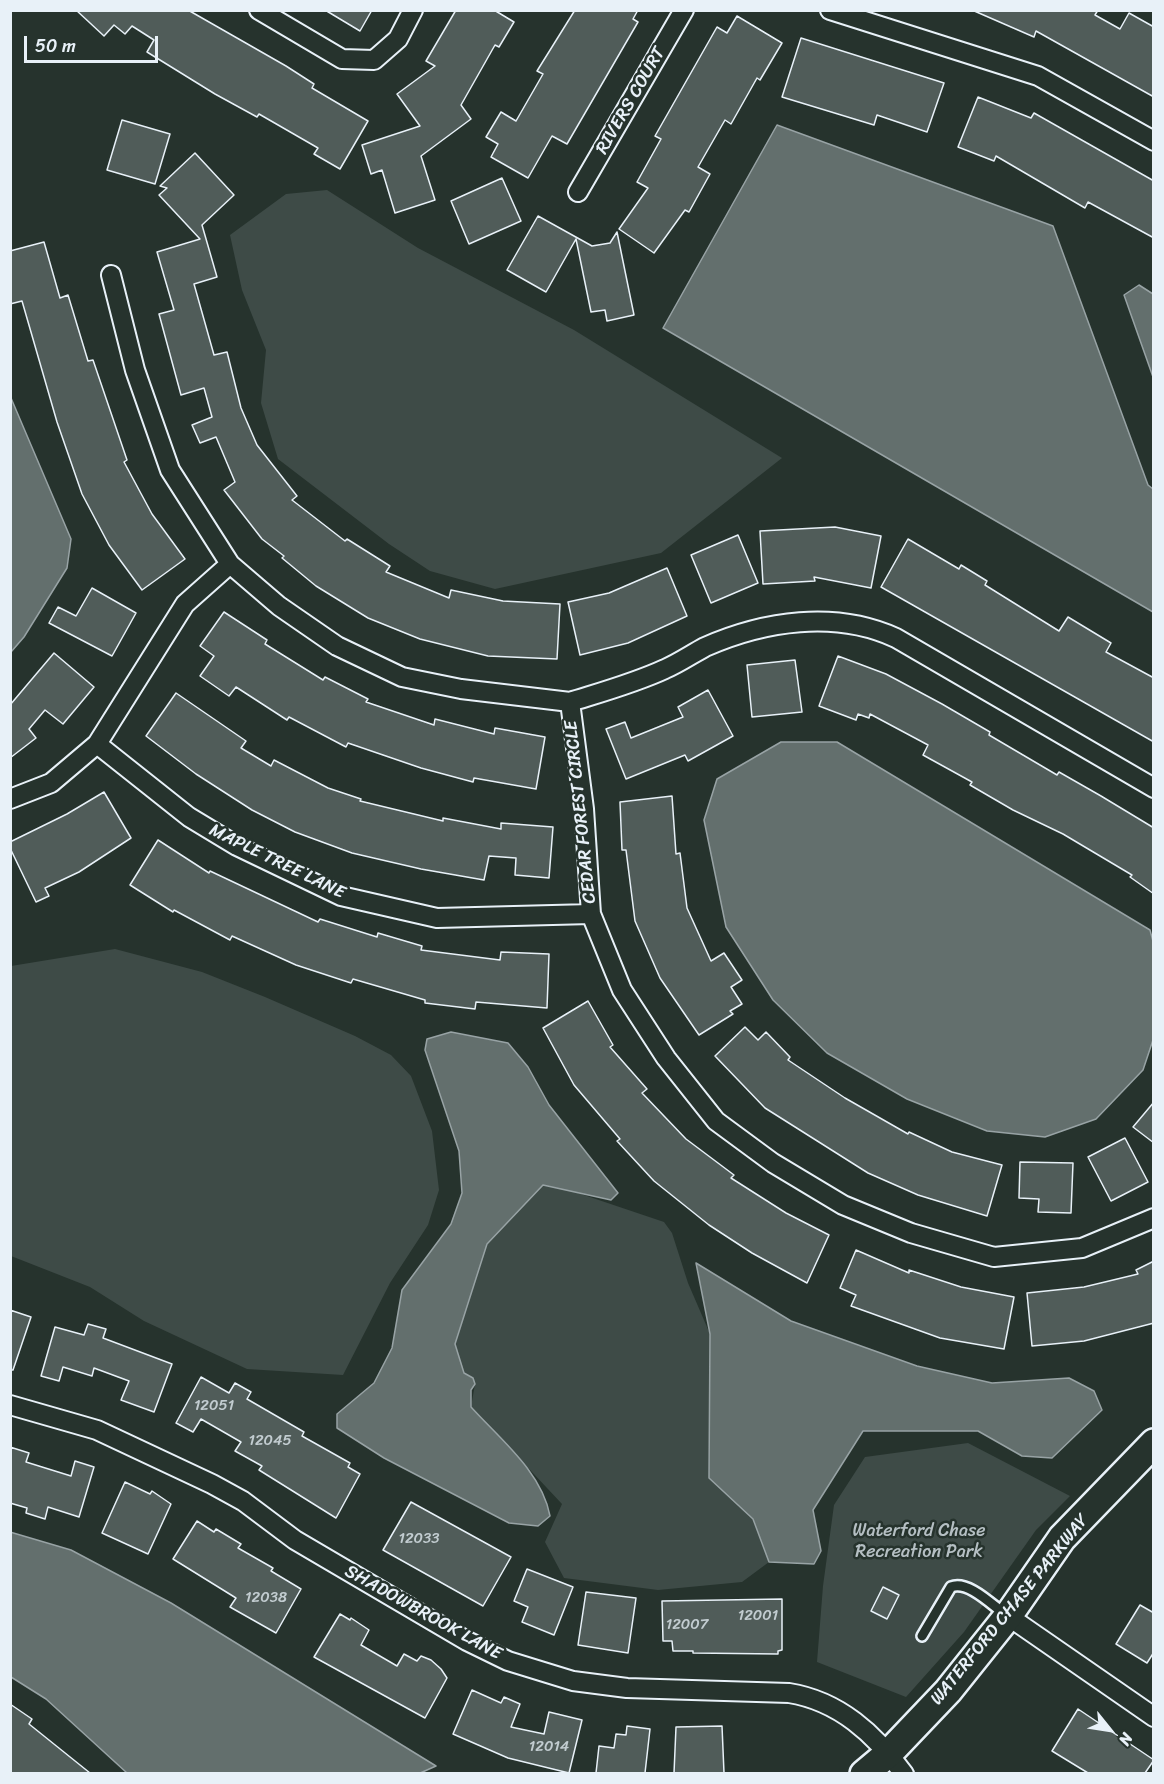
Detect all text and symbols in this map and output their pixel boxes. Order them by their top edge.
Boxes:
scale bar [27,24,160,62]
text: 50 m [35,30,76,62]
street label: RIVERS COURT [592,44,670,158]
street label: CEDAR FOREST CIRCLE [561,719,601,905]
street label: MAPLE TREE LANE [206,820,348,904]
house number: 12051 [194,1397,234,1415]
house number: 12045 [248,1432,292,1450]
street label: WATERFORD CHASE PARKWAY [926,1510,1094,1710]
park label: Waterford Chase Recreation Park [853,1520,985,1562]
house number: 12033 [398,1530,440,1548]
street label: SHADOWBROOK LANE [341,1561,505,1665]
house number: 12038 [245,1589,287,1607]
house number: 12001 [738,1607,778,1625]
house number: 12007 [666,1616,708,1634]
north arrow [1080,1700,1140,1760]
text: N [1111,1727,1141,1751]
house number: 12014 [529,1738,569,1756]

